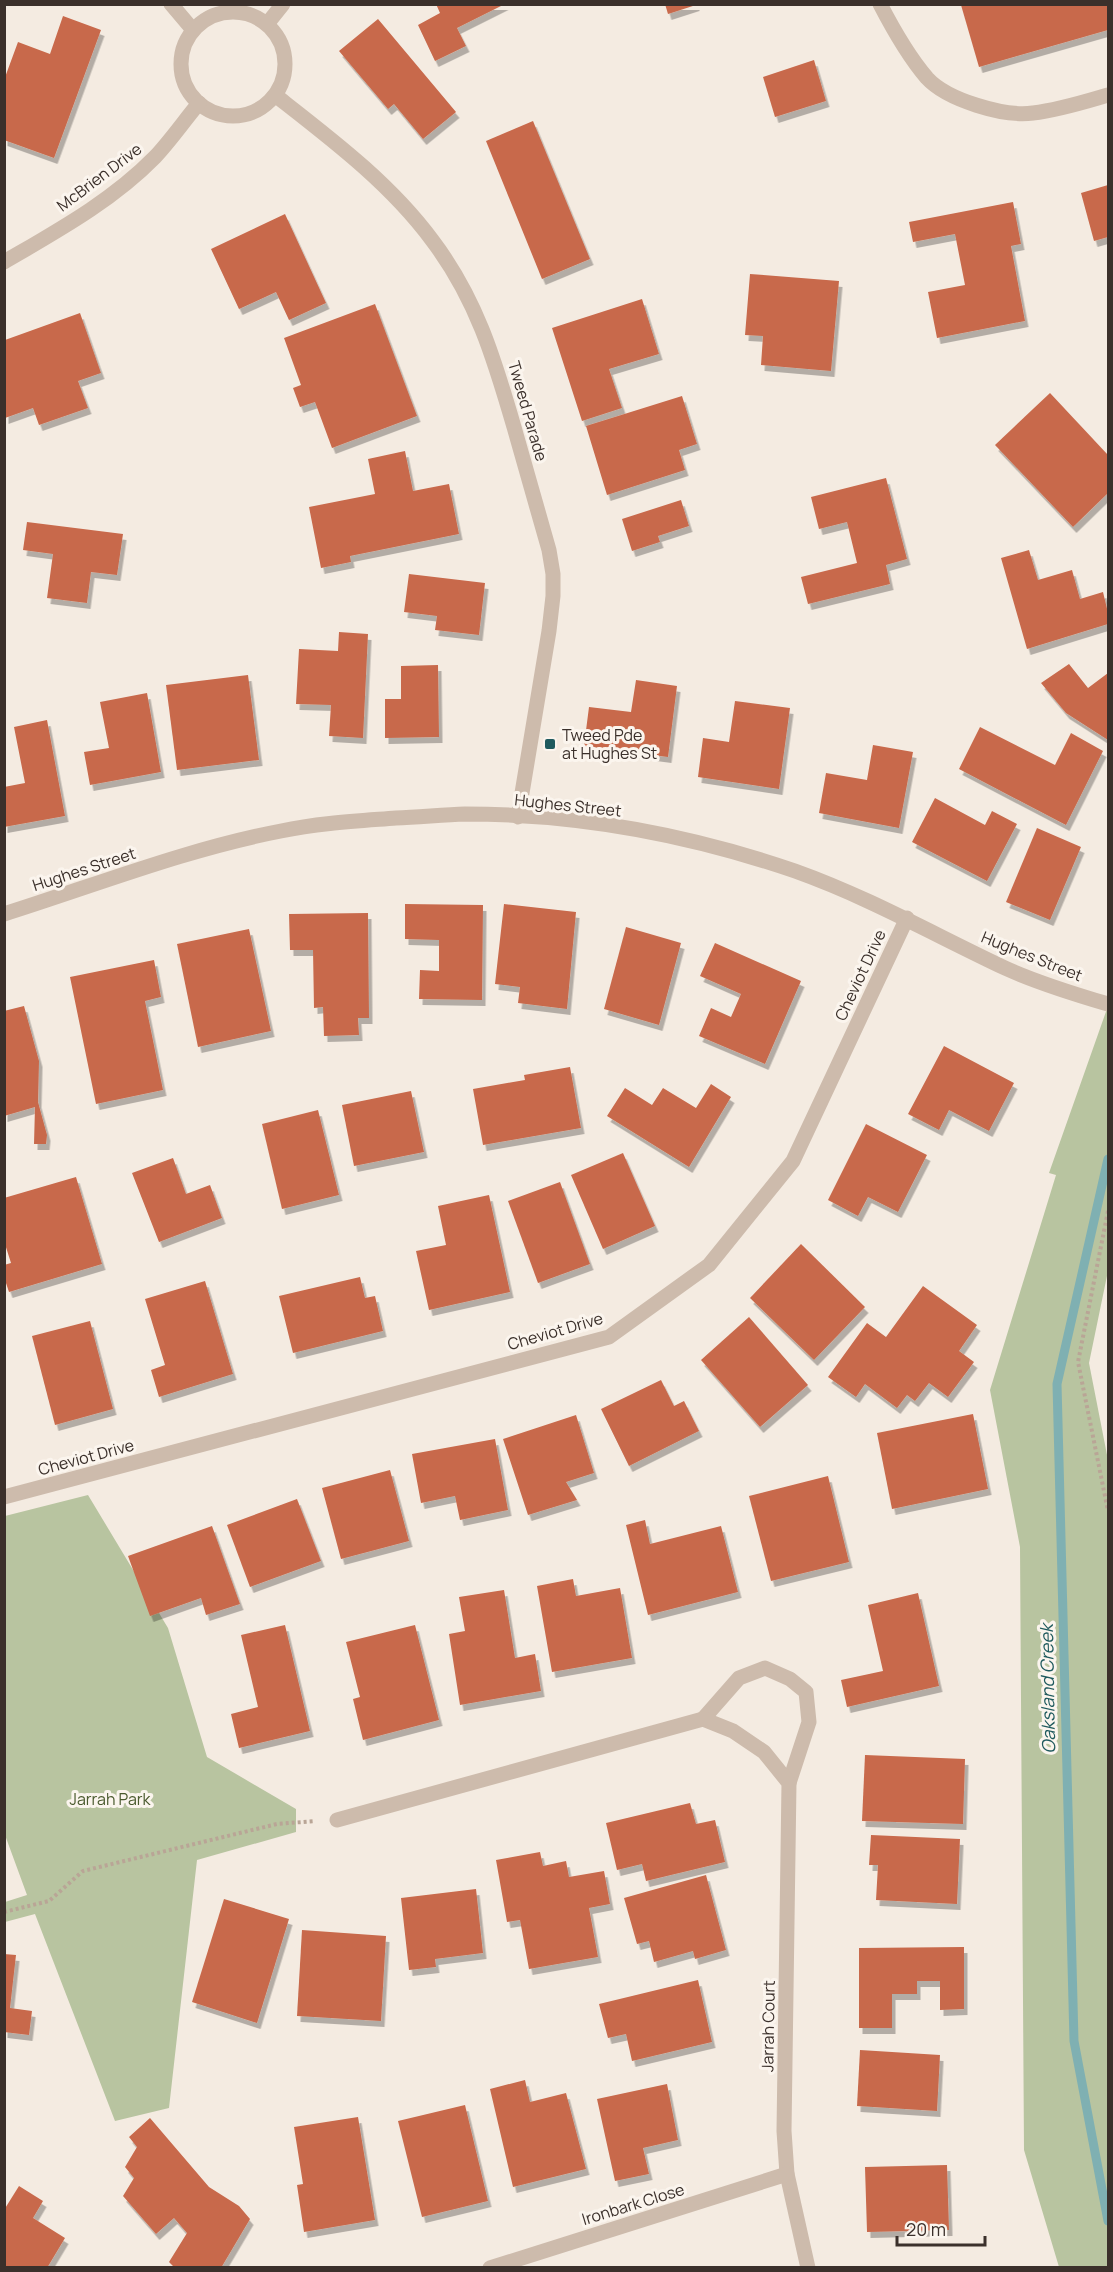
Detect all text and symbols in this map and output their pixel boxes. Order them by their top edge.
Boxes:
street label: McBrien Drive [52,138,146,216]
street label: Tweed Parade [503,358,553,464]
place label: Tweed Pde at Hughes St [562,724,657,764]
marker: Tweed Pde at Hughes St [543,737,557,751]
street label: Hughes Street [513,788,623,822]
street label: Hughes Street [30,842,138,896]
street label: Cheviot Drive [829,926,891,1024]
street label: Hughes Street [978,926,1086,986]
street label: Cheviot Drive [505,1307,605,1355]
street label: Cheviot Drive [36,1434,136,1480]
water label: Oaksland Creek [1034,1621,1060,1754]
park label: Jarrah Park [70,1788,152,1810]
street label: Jarrah Court [756,1980,780,2072]
street label: Ironbark Close [579,2178,687,2230]
scale bar [897,2209,986,2247]
text: 20 m [906,2217,946,2241]

